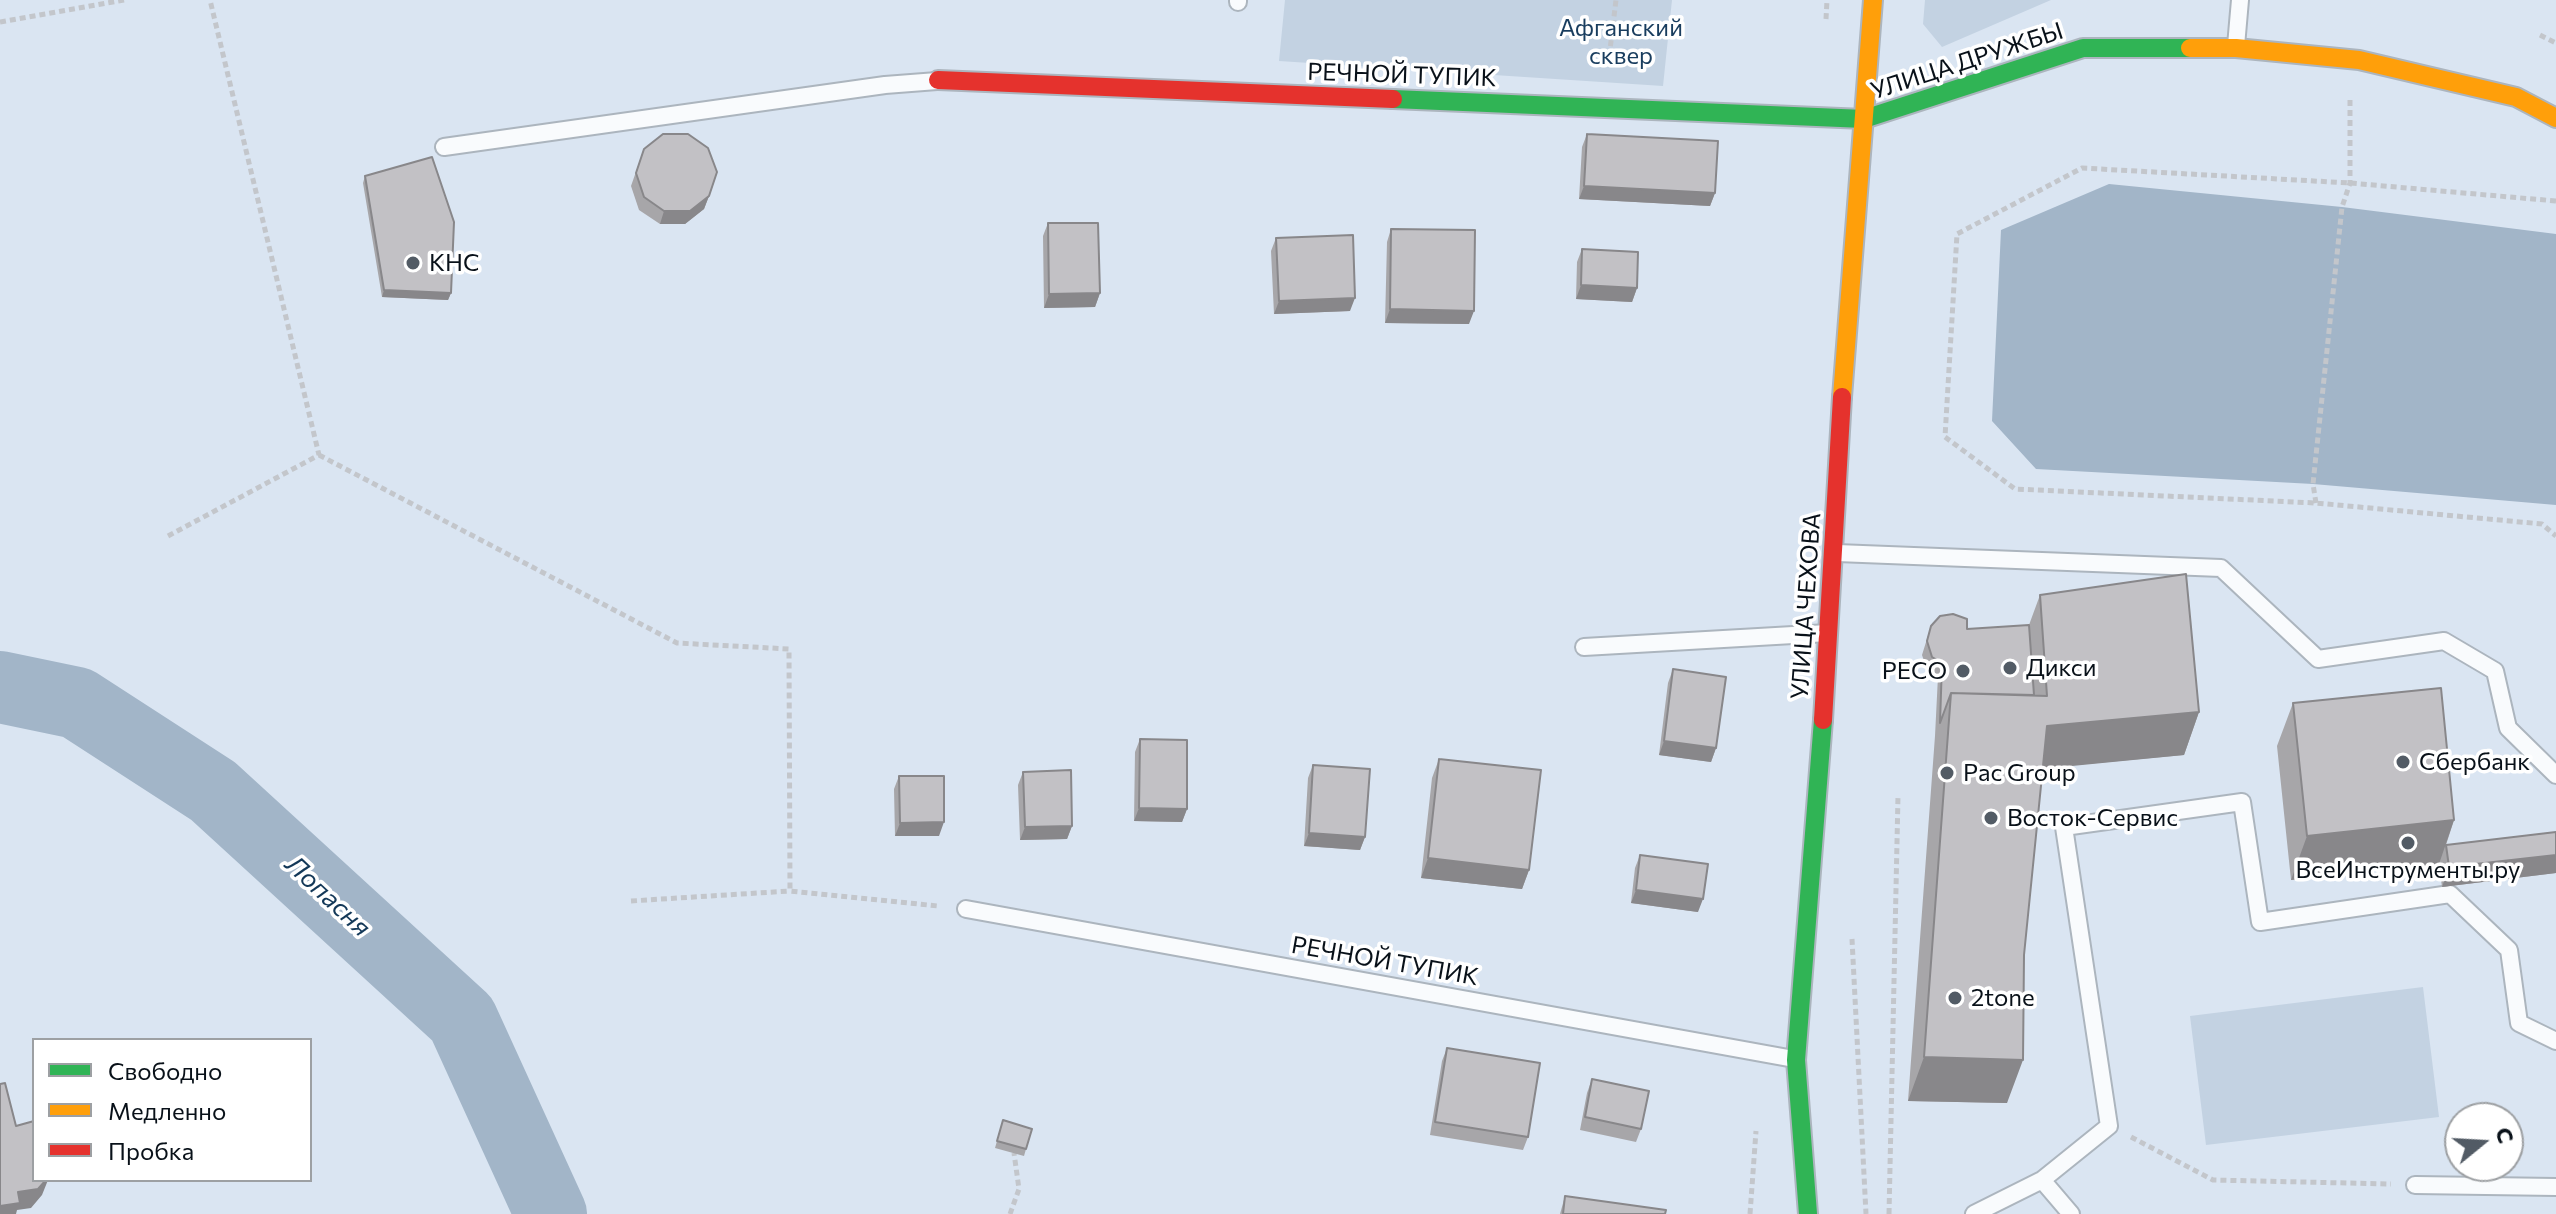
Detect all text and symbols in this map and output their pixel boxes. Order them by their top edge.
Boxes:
park label: Афганский сквер [1559,14,1683,70]
street label: УЛИЦА ДРУЖБЫ [1867,16,2067,106]
street label: РЕЧНОЙ ТУПИК [1307,57,1497,93]
place label: КНС [429,249,480,277]
marker: КНС [404,254,422,272]
street label: УЛИЦА ЧЕХОВА [1785,512,1827,700]
place label: Дикси [2026,654,2096,682]
place label: РЕСО [1882,657,1947,685]
marker: Дикси [2001,659,2019,677]
marker: РЕСО [1954,662,1972,680]
place label: Сбербанк [2419,748,2530,776]
marker: Сбербанк [2394,753,2412,771]
place label: Pac Group [1963,759,2076,787]
marker: Pac Group [1938,764,1956,782]
place label: Восток-Сервис [2007,804,2178,832]
marker: Восток-Сервис [1982,809,2000,827]
marker: ВсеИнструменты.ру [2399,834,2417,852]
water label: Лопасня [279,849,377,943]
place label: ВсеИнструменты.ру [2296,856,2520,884]
street label: РЕЧНОЙ ТУПИК [1289,930,1481,992]
place label: 2tone [1971,984,2035,1012]
marker: 2tone [1946,989,1964,1007]
legend [32,1038,312,1182]
text: Свободно [108,1056,222,1085]
text: Медленно [108,1096,226,1125]
north arrow [2444,1102,2524,1182]
text: С [2490,1124,2521,1146]
text: Пробка [108,1136,194,1165]

